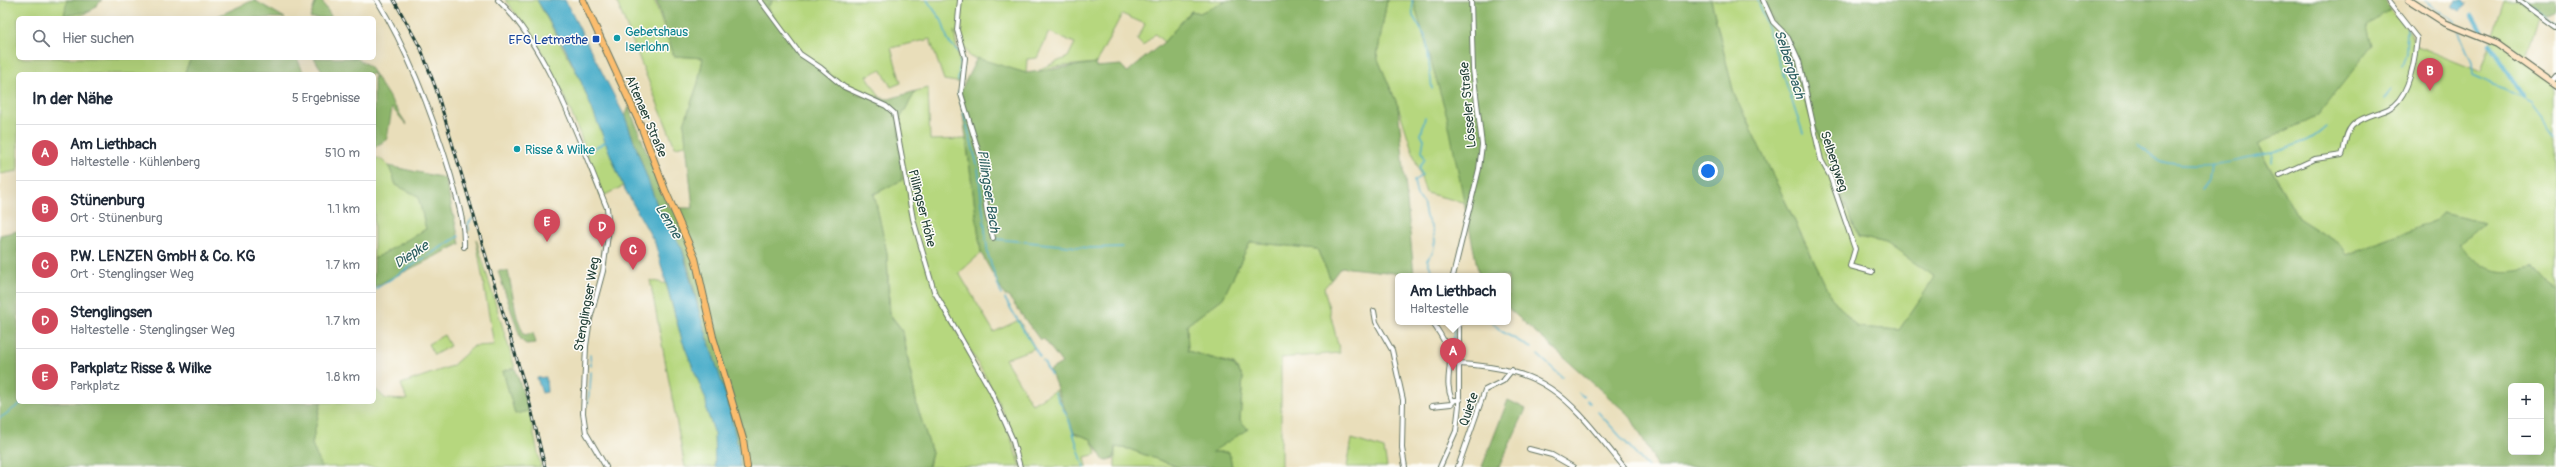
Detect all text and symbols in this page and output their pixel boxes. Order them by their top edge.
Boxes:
search box [16,16,376,60]
place label: Gebetshaus Iserlohn [625,24,688,55]
icon: search [30,27,52,49]
water label: Selbergbach [1770,28,1809,102]
text: Hier suchen [62,29,134,48]
place label: EFG Letmathe [509,32,589,48]
marker: Gebetshaus Iserlohn [612,33,622,43]
marker: EFG Letmathe [591,34,601,44]
pin: B [2417,58,2443,91]
street label: Lösseler Straße [1456,61,1480,149]
street label: Altenaer Straße [622,73,671,160]
text: In der Nähe [32,88,113,109]
text: 5 Ergebnisse [292,90,360,106]
street label: Selbergweg [1817,129,1851,194]
text: Am Liethbach [70,135,157,154]
place label: Risse & Wilke [525,142,596,158]
marker: Risse & Wilke [512,144,522,154]
text: A [41,145,49,161]
text: 510 m [325,145,360,161]
water label: Pillingser Bach [974,149,1004,235]
text: Haltestelle · Kühlenberg [70,154,200,170]
your location [1698,161,1718,181]
street label: Pillingser Höhe [905,168,940,249]
text: Stünenburg [70,191,144,210]
text: B [41,201,49,217]
text: 1.1 km [327,201,360,217]
water label: Lenne [652,201,687,243]
pin: E [534,209,560,242]
text: Ort · Stünenburg [70,210,163,226]
pin: D [589,214,615,247]
water label: Diepke [391,236,433,272]
pin: C [620,237,646,270]
text: P.W. LENZEN GmbH & Co. KG [70,247,255,266]
street label: Stenglingser Weg [571,255,603,353]
text: C [41,257,49,273]
text: 1.7 km [325,257,360,273]
text: Ort · Stenglingser Weg [70,266,194,282]
popup [1395,273,1511,325]
text: Am Liethbach [1410,282,1496,301]
text: Haltestelle [1410,301,1469,317]
text: Stenglingsen [70,303,152,322]
text: D [41,313,49,329]
text: 1.7 km [325,313,360,329]
text: Haltestelle · Stenglingser Weg [70,322,235,338]
pin: A [1440,338,1466,371]
text: Parkplatz Risse & Wilke [70,359,211,378]
text: E [42,369,48,385]
text: 1.8 km [326,369,360,385]
text: Parkplatz [70,378,120,394]
map controls [2508,383,2544,455]
button: + [2508,383,2544,419]
street label: Quiete [1456,390,1482,428]
button: − [2508,419,2544,455]

